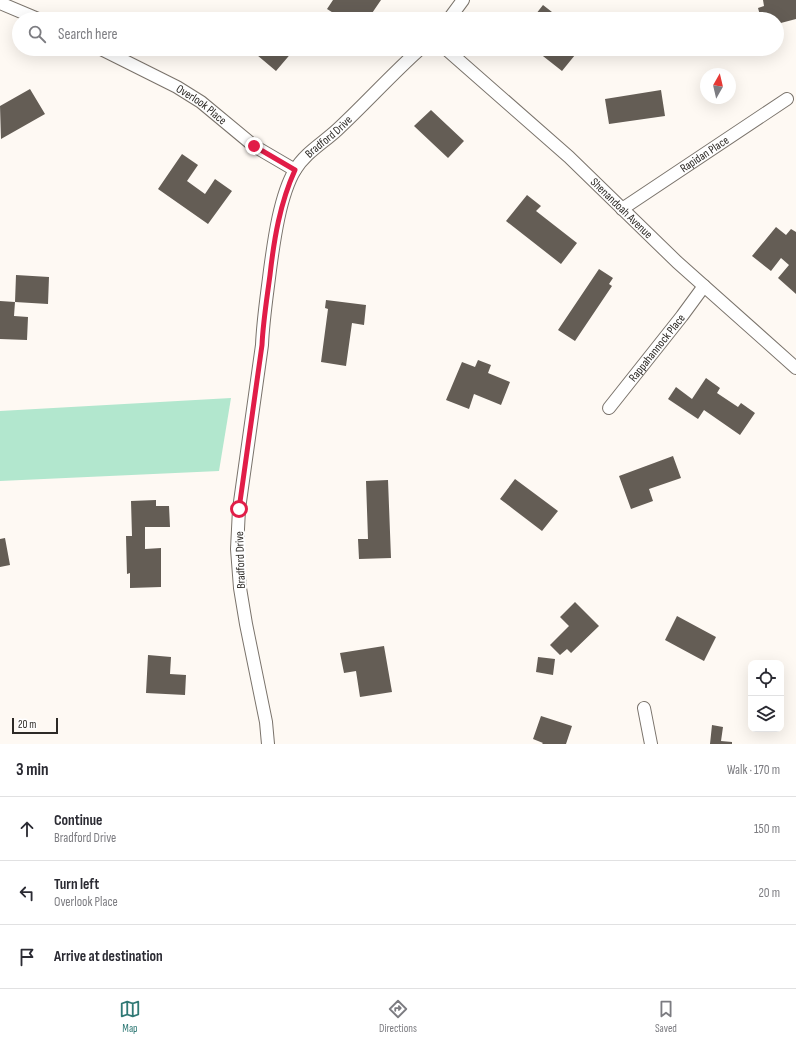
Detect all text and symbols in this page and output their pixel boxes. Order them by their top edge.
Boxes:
search box [12,12,784,56]
icon: search [26,23,48,45]
text: Search here [58,25,118,44]
north arrow [700,68,736,104]
street label: Overlook Place [173,81,230,128]
street label: Bradford Drive [302,112,356,161]
street label: Rapidan Place [677,133,732,176]
route end [245,137,263,155]
street label: Shenandoah Avenue [587,175,656,242]
street label: Rappahannock Place [626,311,689,385]
route start [230,500,248,518]
street label: Bradford Drive [232,531,249,589]
map controls [748,660,784,732]
button: locate [748,660,784,696]
button: layers [748,696,784,732]
scale bar [12,716,58,735]
text: 20 m [18,718,36,731]
text: 3 min [16,760,49,780]
text: Walk · 170 m [727,762,780,778]
text: Continue [54,811,103,830]
icon: ahead [16,818,38,840]
text: 150 m [754,821,780,837]
text: Bradford Drive [54,830,116,846]
text: Turn left [54,875,99,894]
icon: left [16,882,38,904]
text: 20 m [758,885,780,901]
text: Overlook Place [54,894,118,910]
icon: arrive [16,946,38,968]
text: Arrive at destination [54,947,163,966]
tab: Map [119,998,141,1035]
tab: Directions [379,998,417,1035]
tab: Saved [655,998,677,1035]

